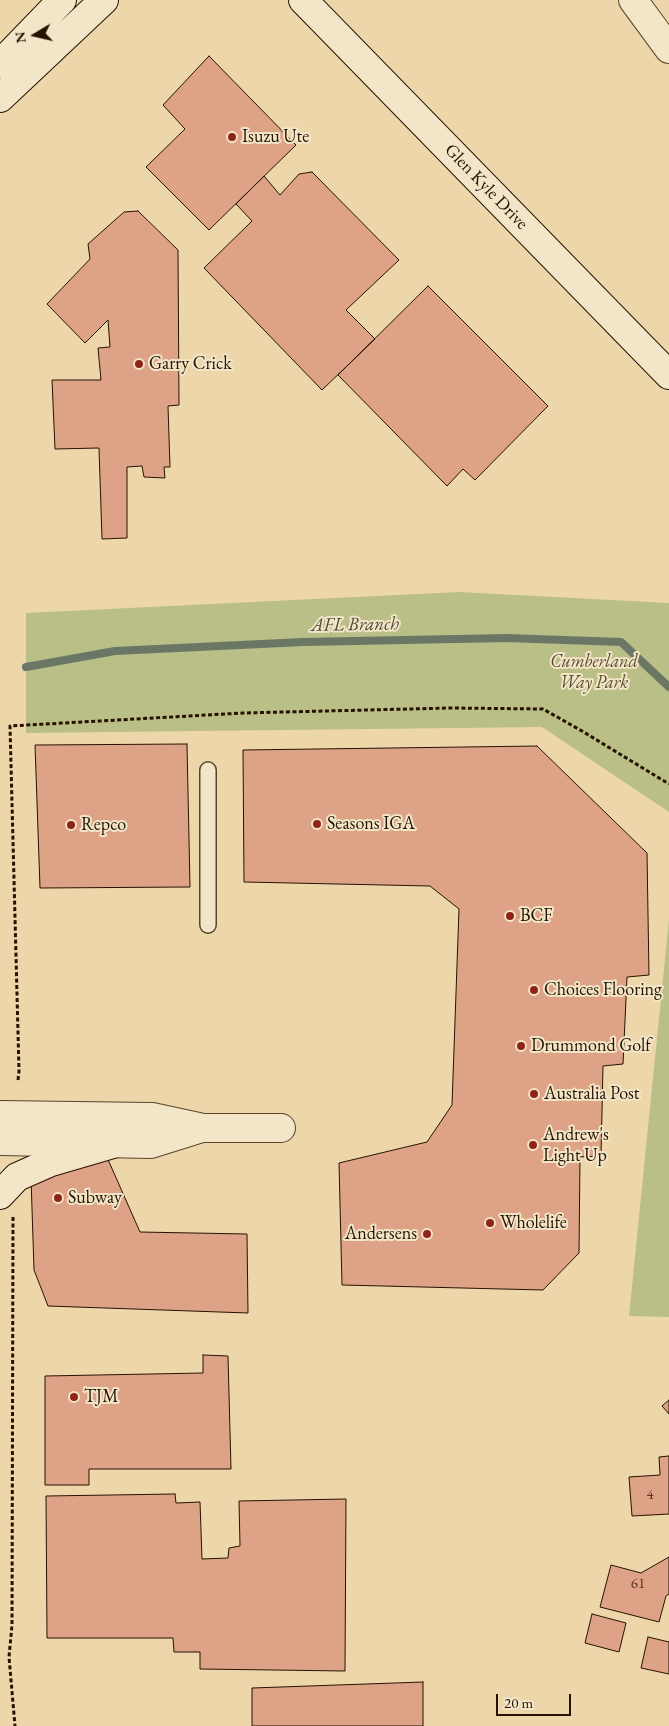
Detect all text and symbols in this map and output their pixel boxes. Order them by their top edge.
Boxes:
north arrow [10,10,60,60]
text: N [10,30,30,44]
place label: Isuzu Ute [242,126,309,148]
marker: Isuzu Ute [226,131,238,143]
street label: Glen Kyle Drive [440,140,532,234]
place label: Garry Crick [149,353,232,375]
marker: Garry Crick [133,358,145,370]
water label: AFL Branch [311,613,399,637]
park label: Cumberland Way Park [550,651,638,694]
place label: Seasons IGA [327,813,415,835]
place label: Repco [81,814,126,836]
marker: Seasons IGA [311,818,323,830]
marker: Repco [65,819,77,831]
place label: BCF [520,905,553,927]
marker: BCF [504,910,516,922]
place label: Choices Flooring [544,979,662,1001]
marker: Choices Flooring [528,984,540,996]
place label: Drummond Golf [531,1035,651,1057]
marker: Drummond Golf [515,1040,527,1052]
place label: Australia Post [544,1083,640,1105]
marker: Australia Post [528,1088,540,1100]
place label: Andrew's Light Up [543,1124,609,1166]
marker: Andrew's Light Up [527,1139,539,1151]
place label: Subway [68,1187,122,1209]
marker: Subway [52,1192,64,1204]
place label: Wholelife [500,1212,567,1234]
marker: Wholelife [484,1217,496,1229]
place label: Andersens [345,1223,417,1245]
marker: Andersens [421,1228,433,1240]
place label: TJM [84,1386,118,1408]
marker: TJM [68,1391,80,1403]
house number: 4 [646,1486,654,1504]
house number: 61 [631,1575,645,1593]
scale bar [499,1684,574,1716]
text: 20 m [504,1693,533,1712]

